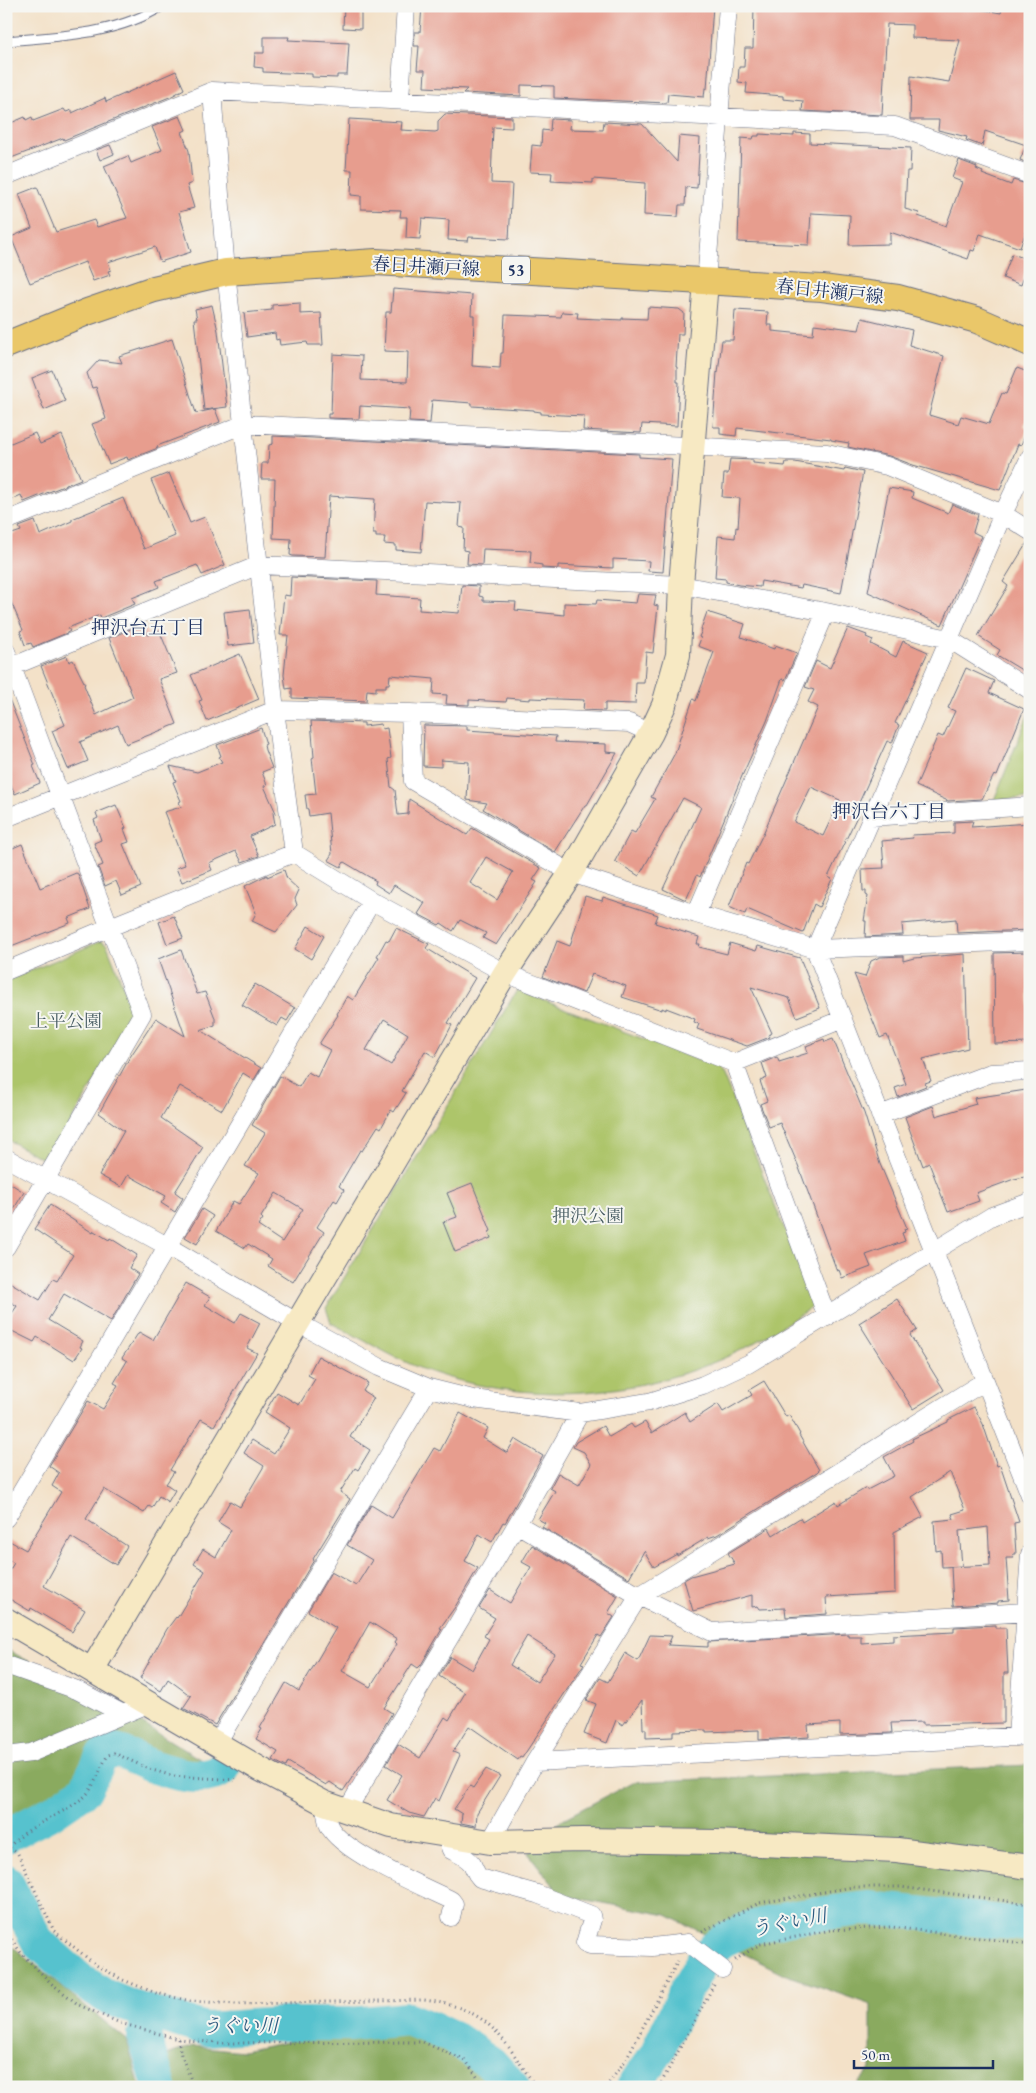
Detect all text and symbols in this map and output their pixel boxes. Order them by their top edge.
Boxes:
street label: 春日井瀬戸線 [371,252,481,280]
road number: 53 [502,256,530,284]
street label: 春日井瀬戸線 [775,274,885,308]
district label: 押沢台五丁目 [91,615,205,640]
district label: 押沢台六丁目 [832,799,946,824]
park label: 上平公園 [30,1009,102,1032]
park label: 押沢公園 [552,1204,624,1227]
water label: うぐい川 [749,1902,831,1942]
water label: うぐい川 [202,2013,280,2038]
scale bar [854,2038,992,2070]
text: 50 m [861,2045,890,2064]

